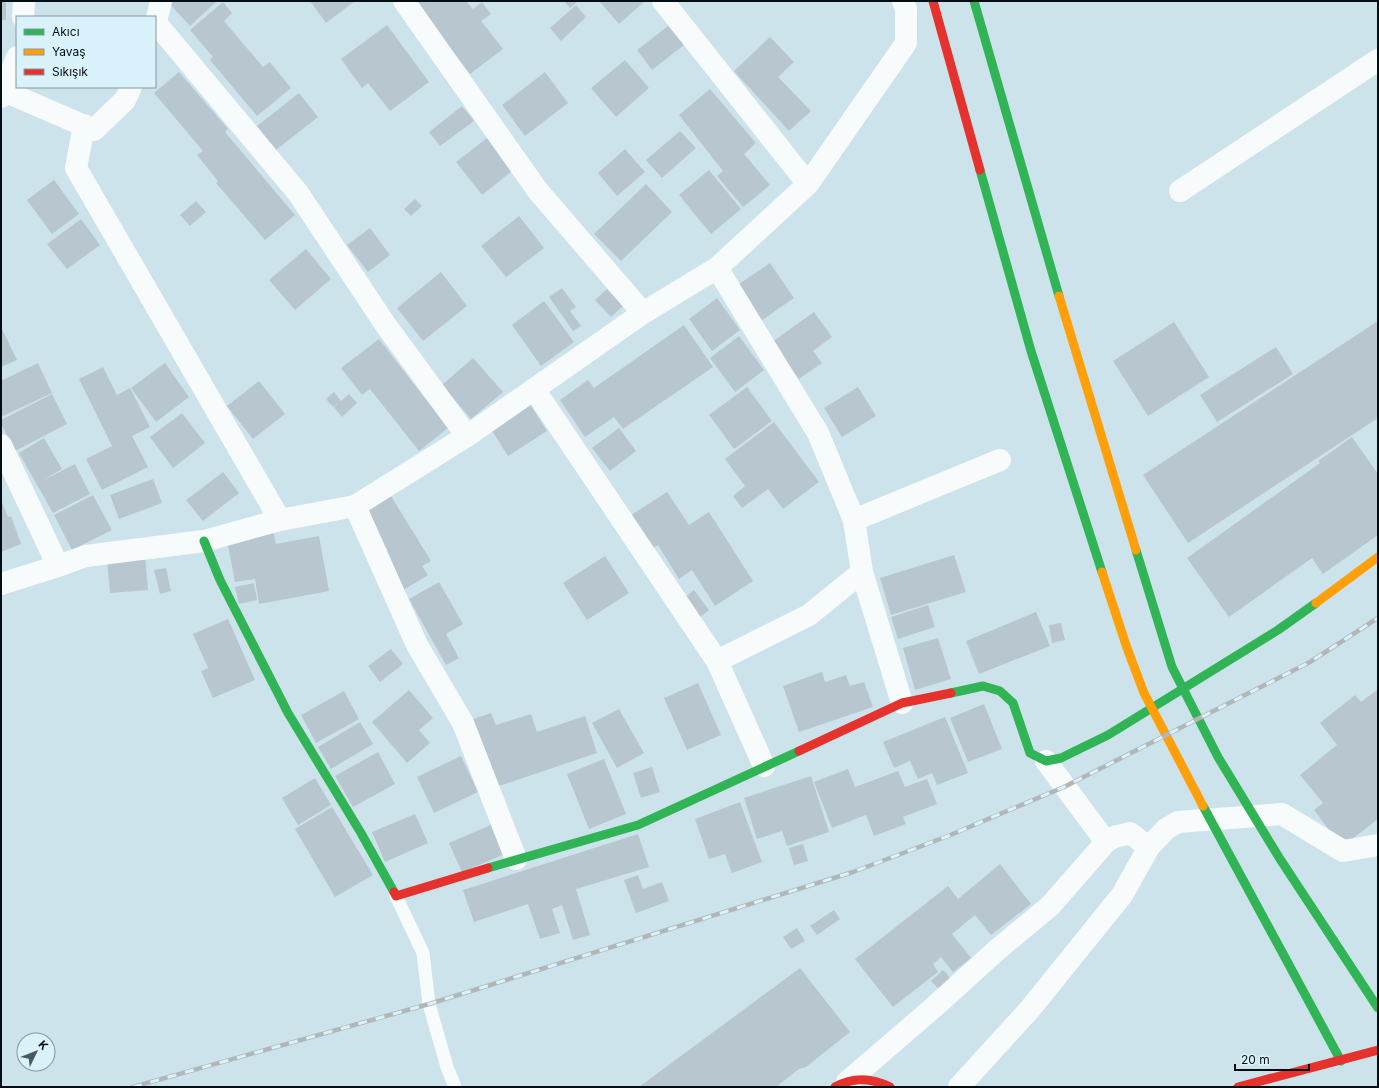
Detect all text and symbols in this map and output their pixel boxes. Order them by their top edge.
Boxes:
legend [16,16,156,88]
text: Akıcı [52,24,80,39]
text: Yavaş [52,44,86,59]
text: Sıkışık [52,64,88,79]
north arrow [16,1032,56,1072]
text: K [35,1038,51,1053]
scale bar [1235,1046,1309,1072]
text: 20 m [1241,1052,1270,1067]

